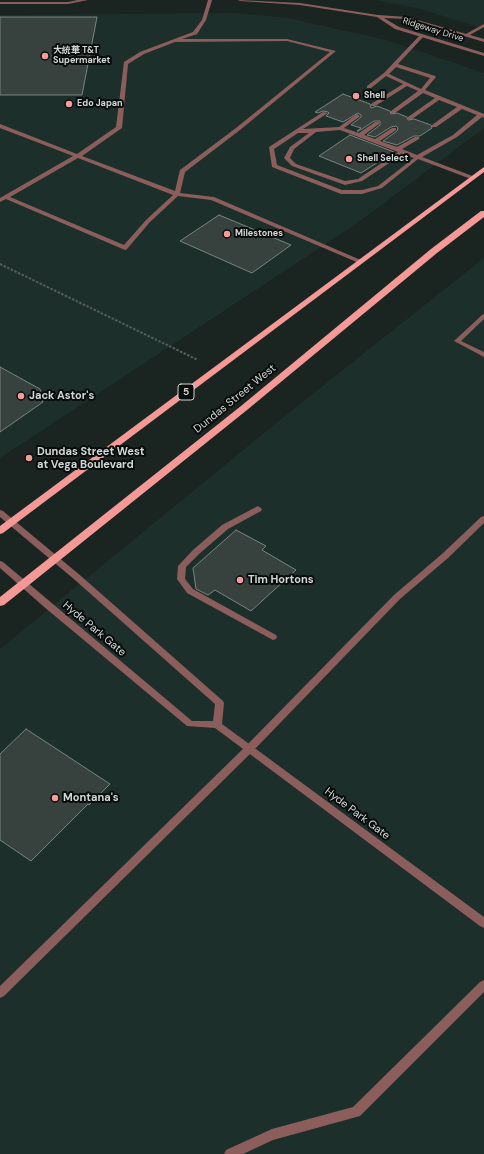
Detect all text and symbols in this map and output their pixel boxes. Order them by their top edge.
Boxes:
street label: Ridgeway Drive [401,16,465,44]
place label: 大統華 T&T Supermarket [53,46,110,67]
marker: 大統華 T&T Supermarket [40,51,50,61]
marker: Shell [351,91,361,101]
place label: Shell [364,91,385,101]
marker: Edo Japan [64,99,74,109]
place label: Edo Japan [77,99,123,109]
marker: Shell Select [344,154,354,164]
place label: Shell Select [357,154,408,164]
marker: Milestones [222,229,232,239]
place label: Milestones [235,229,283,239]
street label: Dundas Street West [191,362,279,436]
road number: 5 [178,384,194,400]
place label: Jack Astor's [29,389,94,403]
marker: Jack Astor's [16,391,26,401]
place label: Dundas Street West at Vega Boulevard [37,445,144,471]
marker: Dundas Street West at Vega Boulevard [24,453,34,463]
place label: Tim Hortons [248,573,314,587]
marker: Tim Hortons [235,575,245,585]
street label: Hyde Park Gate [60,599,128,659]
street label: Hyde Park Gate [322,785,392,843]
place label: Montana's [63,791,119,805]
marker: Montana's [50,793,60,803]

